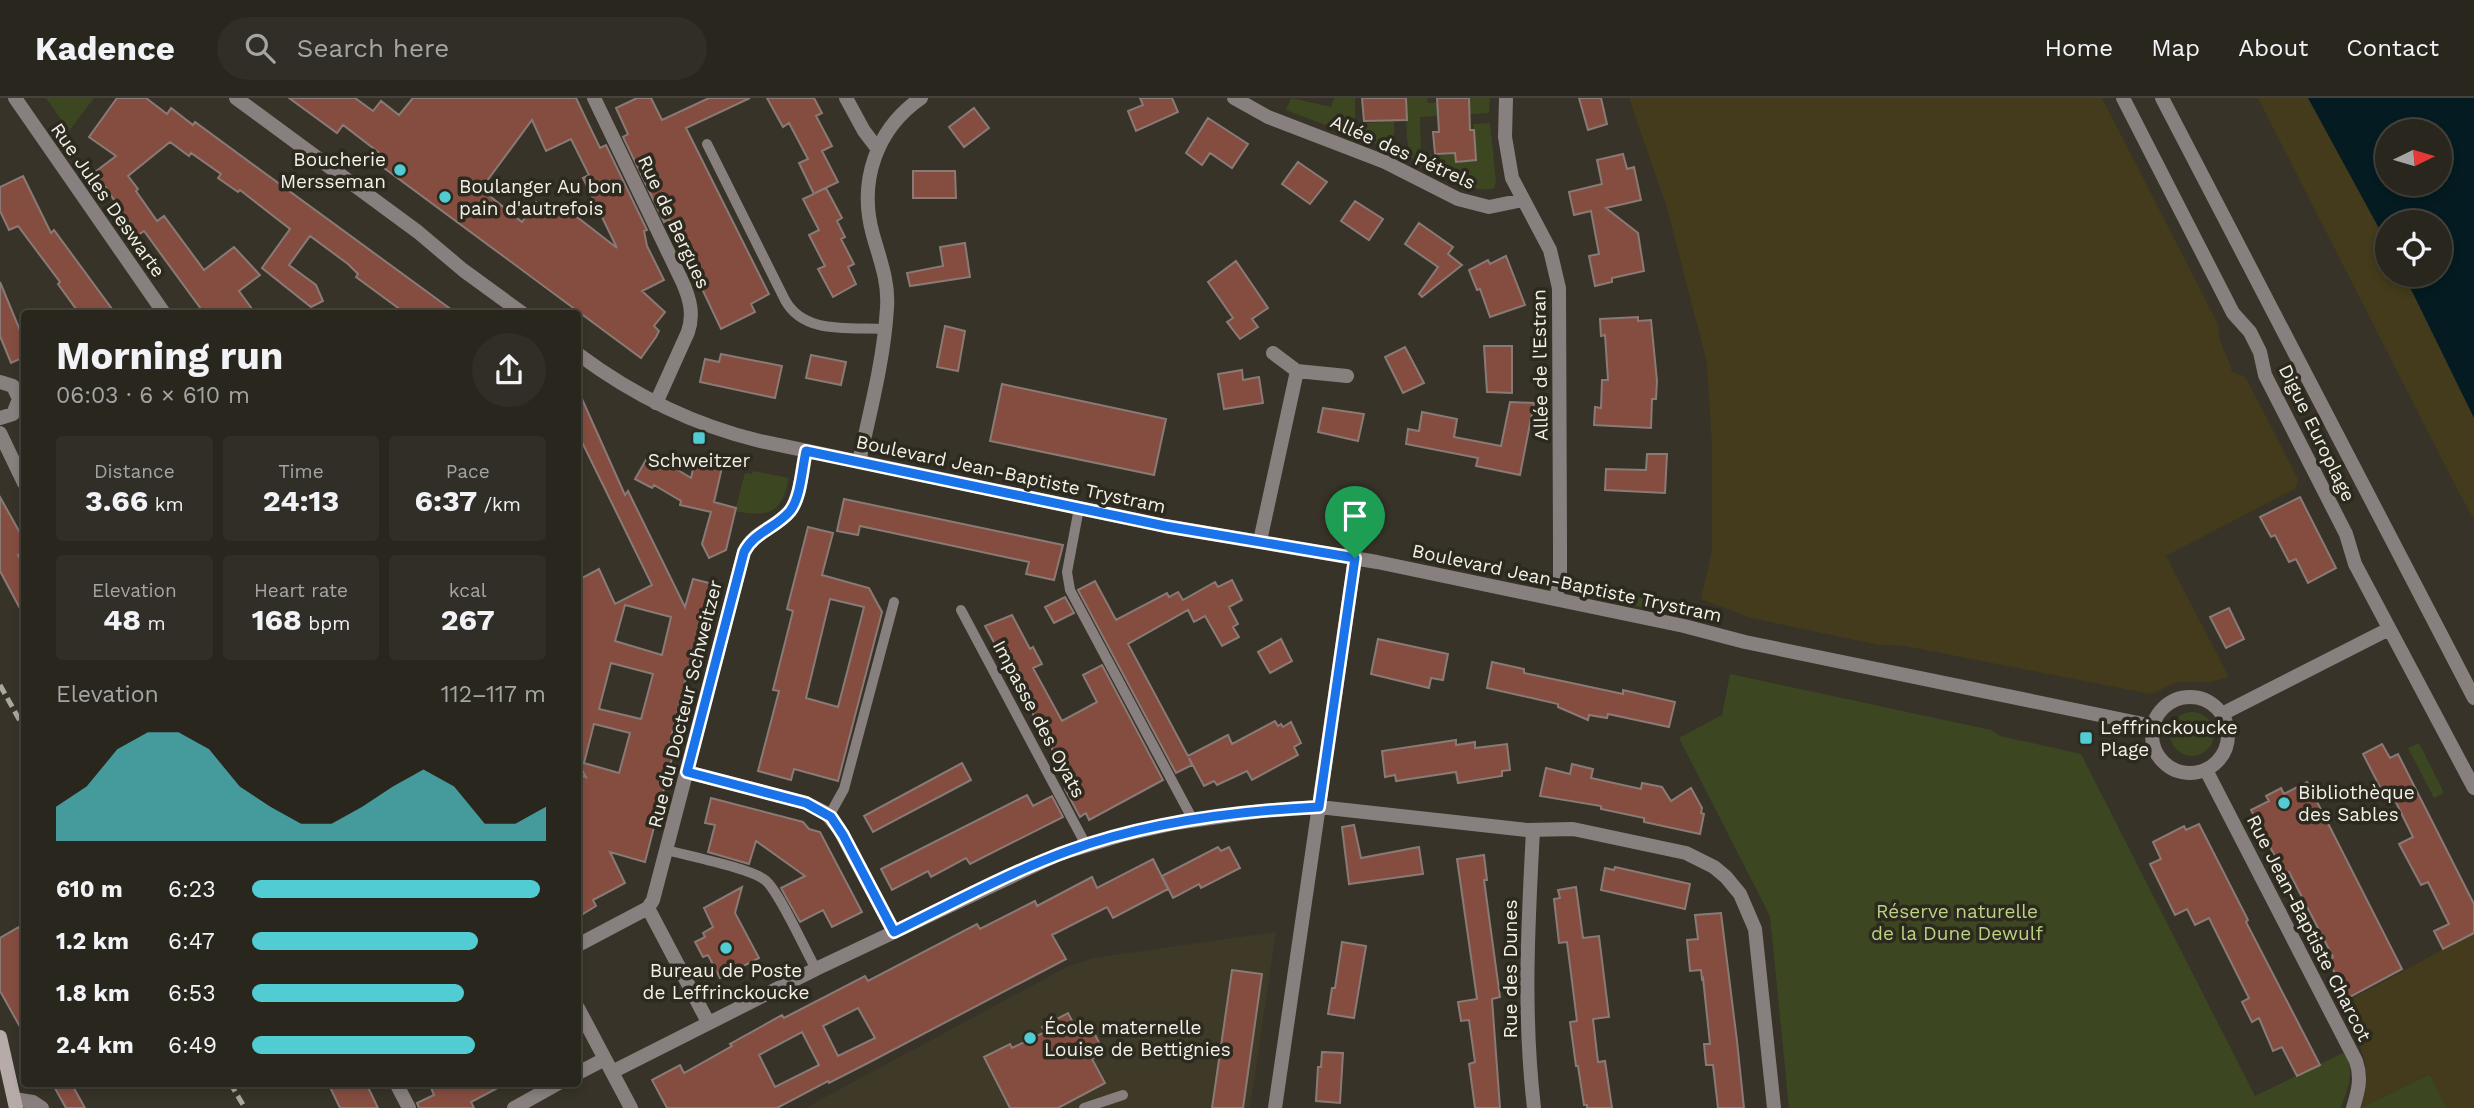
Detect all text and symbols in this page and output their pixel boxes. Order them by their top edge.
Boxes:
search box [217,17,707,80]
text: Kadence [35,29,175,68]
icon: search [241,29,279,67]
text: Search here [297,33,449,63]
text: Home [2045,34,2113,62]
text: Map [2151,34,2200,62]
text: About [2238,34,2308,62]
text: Contact [2346,34,2439,62]
street label: Allée des Pétrels [1327,110,1479,194]
street label: Rue Jules Deswarte [46,118,170,282]
north arrow [2375,119,2452,196]
map controls [2375,119,2452,287]
place label: Boucherie Mersseman [280,148,386,193]
street label: Rue de Bergues [633,152,715,292]
marker: Boucherie Mersseman [392,162,408,178]
place label: Boulanger Au bon pain d'autrefois [459,175,623,220]
marker: Boulanger Au bon pain d'autrefois [437,189,453,205]
button: locate [2375,210,2452,287]
street label: Allée de l'Estran [1527,289,1553,441]
button: share [472,333,546,407]
text: Morning run [56,334,283,378]
street label: Digue Europlage [2274,361,2360,505]
text: 06:03 · 6 × 610 m [56,382,250,409]
marker: Schweitzer [691,430,707,446]
street label: Boulevard Jean-Baptiste Trystram [854,430,1168,518]
place label: Schweitzer [648,449,751,472]
text: Distance [94,460,175,483]
text: Time [278,460,324,483]
text: Pace [446,460,490,483]
text: 3.66 [85,483,148,518]
text: 24:13 [263,483,339,518]
text: 6:37 [414,483,477,518]
pin [1325,486,1385,558]
text: km [148,493,184,516]
text: /km [477,493,521,516]
icon: arrive [1336,497,1374,535]
street label: Boulevard Jean-Baptiste Trystram [1410,539,1724,627]
street label: Rue du Docteur Schweitzer [643,577,727,830]
text: Elevation [92,579,177,602]
text: Heart rate [254,579,348,602]
text: kcal [449,579,486,602]
text: 48 [103,602,141,637]
text: 168 [252,602,302,637]
text: 267 [441,602,495,637]
text: m [141,612,166,635]
text: bpm [302,612,350,635]
street label: Impasse des Oyats [988,636,1090,802]
text: Elevation [56,681,159,708]
text: 112–117 m [441,681,546,708]
place label: Leffrinckoucke Plage [2100,716,2238,761]
marker: Leffrinckoucke Plage [2078,730,2094,746]
place label: Bibliothèque des Sables [2298,781,2415,826]
marker: Bibliothèque des Sables [2276,795,2292,811]
street label: Rue Jean-Baptiste Charcot [2242,811,2376,1045]
text: 610 m [56,876,123,903]
text: 6:23 [168,876,216,903]
street label: Rue des Dunes [1499,899,1522,1039]
park label: Réserve naturelle de la Dune Dewulf [1871,900,2043,945]
text: 1.2 km [56,928,129,955]
text: 6:47 [168,928,215,955]
marker: Bureau de Poste de Leffrinckoucke [718,940,734,956]
place label: Bureau de Poste de Leffrinckoucke [642,959,810,1004]
text: 1.8 km [56,980,130,1007]
text: 6:53 [168,980,216,1007]
place label: École maternelle Louise de Bettignies [1044,1016,1231,1061]
marker: École maternelle Louise de Bettignies [1022,1030,1038,1046]
text: 2.4 km [56,1032,134,1059]
text: 6:49 [168,1032,217,1059]

